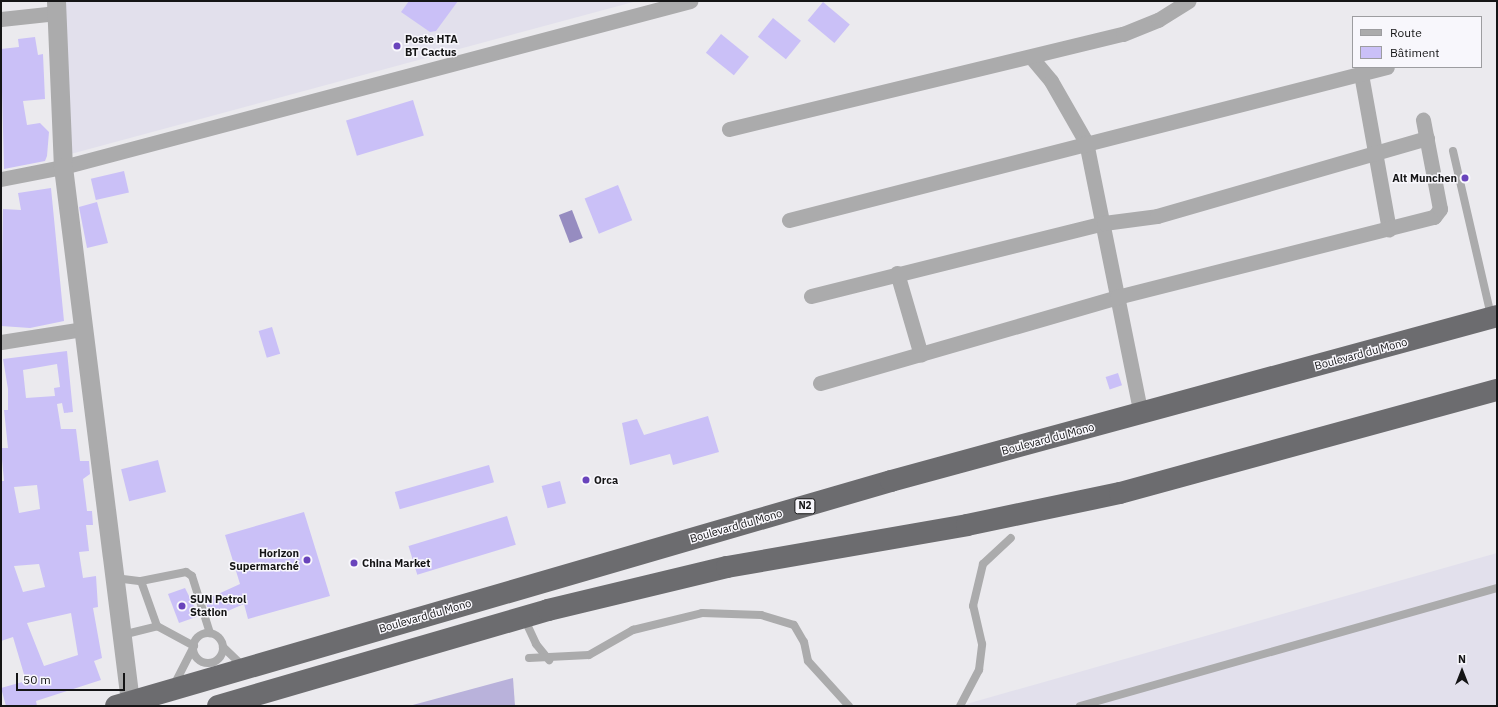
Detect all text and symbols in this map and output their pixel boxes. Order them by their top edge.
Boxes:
legend [1352,16,1482,68]
text: Route [1390,25,1422,40]
place label: Poste HTA BT Cactus [405,33,458,59]
marker: Poste HTA BT Cactus [392,41,402,51]
text: Bâtiment [1390,45,1440,60]
place label: Alt Munchen [1392,171,1457,185]
marker: Alt Munchen [1460,173,1470,183]
street label: Boulevard du Mono [1313,335,1409,373]
street label: Boulevard du Mono [1000,420,1096,458]
place label: Orca [594,473,618,487]
marker: Orca [581,475,591,485]
road number: N2 [794,498,816,514]
street label: Boulevard du Mono [688,507,784,545]
place label: Horizon Supermarché [229,547,299,573]
marker: Horizon Supermarché [302,555,312,565]
place label: China Market [362,556,430,570]
marker: China Market [349,558,359,568]
place label: SUN Petrol Station [190,593,246,619]
street label: Boulevard du Mono [377,597,473,635]
marker: SUN Petrol Station [177,601,187,611]
north arrow [1442,651,1482,691]
text: N [1458,652,1466,666]
scale bar [18,665,127,691]
text: 50 m [23,672,51,687]

